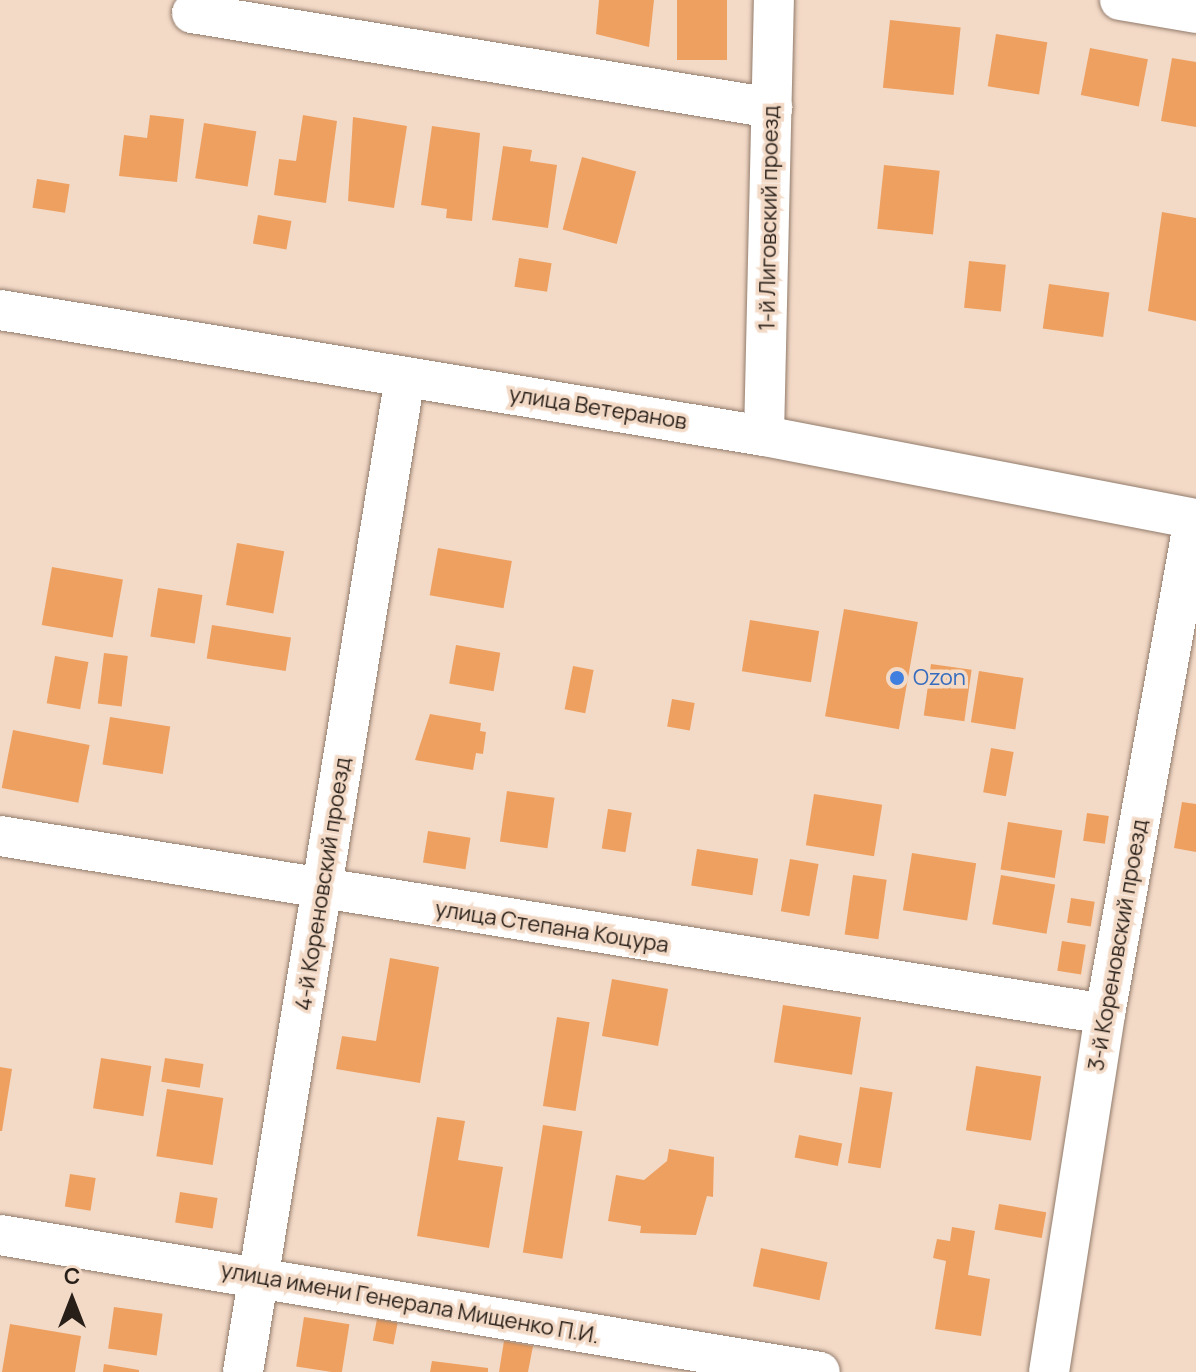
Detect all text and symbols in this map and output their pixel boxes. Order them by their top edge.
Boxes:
street label: 1-й Лиговский проезд [754,105,784,331]
street label: улица Ветеранов [507,381,689,435]
place label: Ozon [913,665,966,691]
marker: Ozon [888,669,906,687]
street label: 4-й Кореновский проезд [290,756,356,1012]
street label: 3-й Кореновский проезд [1083,817,1153,1073]
street label: улица Степана Коцура [433,895,671,959]
street label: улица имени Генерала Мищенко П.И. [219,1257,601,1349]
north arrow [32,1260,112,1340]
text: С [64,1261,80,1291]

